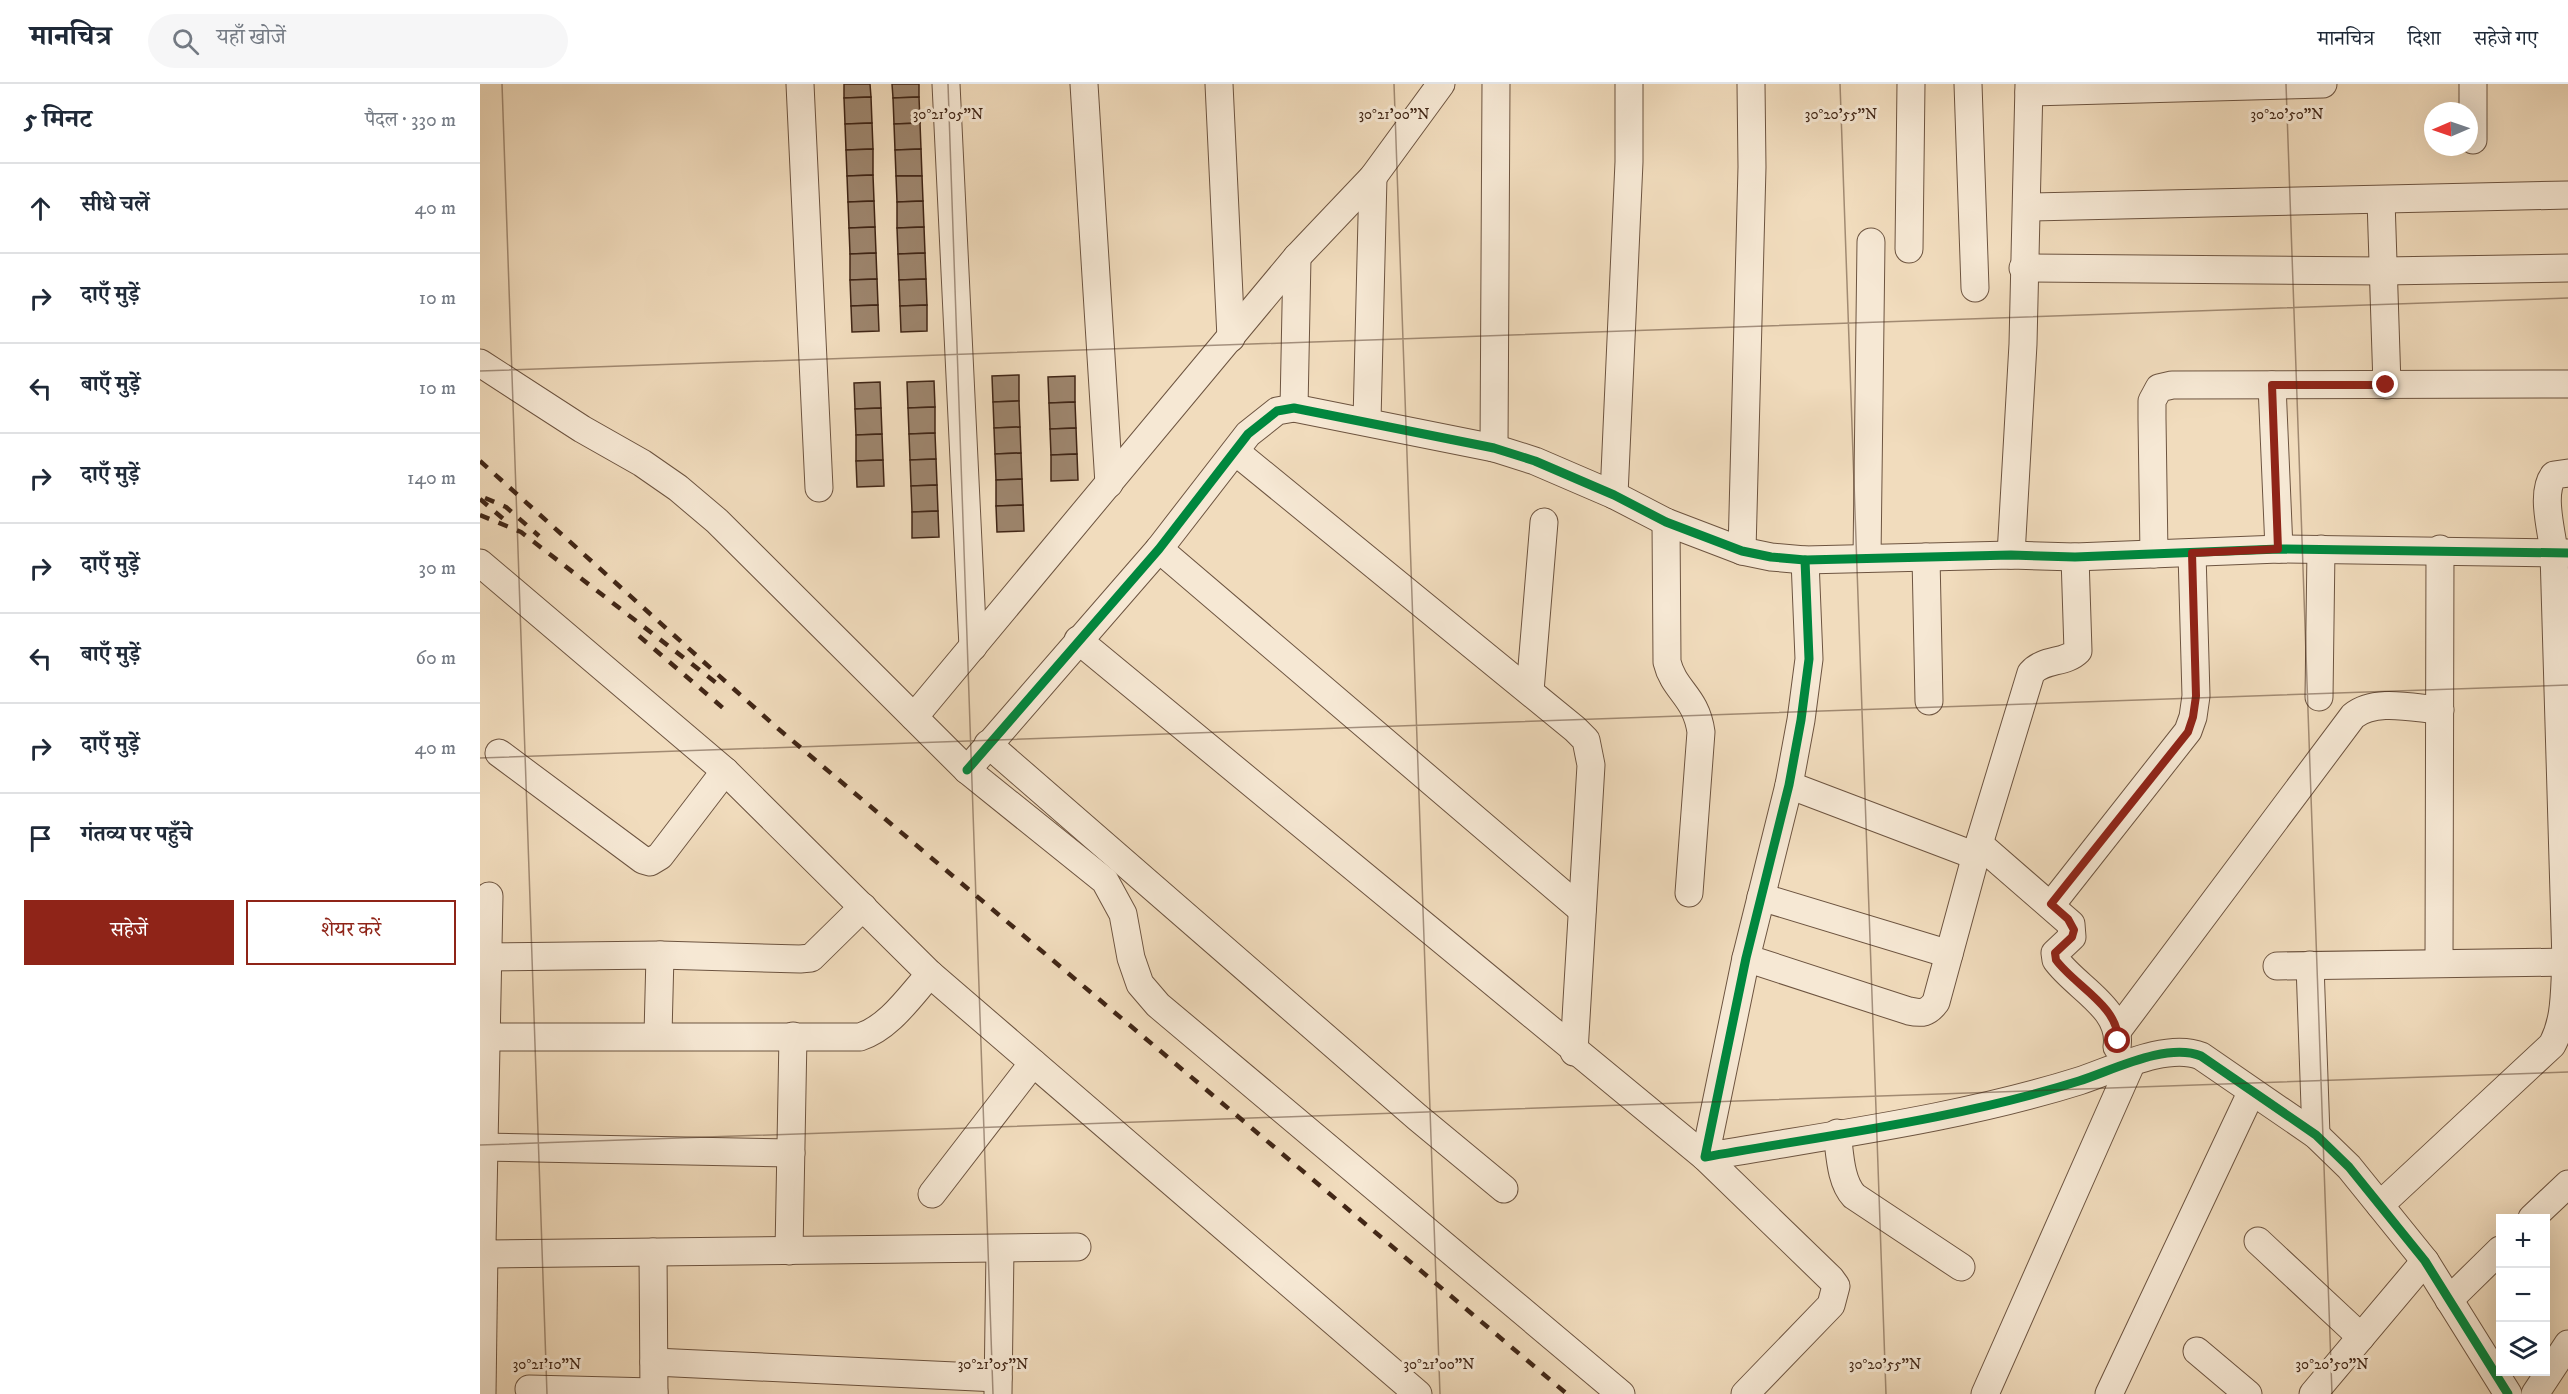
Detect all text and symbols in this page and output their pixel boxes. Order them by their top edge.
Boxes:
search box [148,14,568,68]
text: मानचित्र [30,19,112,54]
text: यहाँ खोजें [217,24,286,51]
icon: search [169,25,202,58]
text: मानचित्र [2317,26,2374,52]
text: दिशा [2407,26,2441,52]
text: सहेजे गए [2474,26,2538,52]
north arrow [2424,102,2478,156]
text: 5 मिनट [24,103,92,136]
text: 30°21'05"N [913,105,983,124]
text: 30°21'00"N [1358,105,1430,124]
text: 30°20'55"N [1805,105,1877,124]
text: 30°20'50"N [2250,105,2324,124]
text: पैदल · 330 m [365,108,456,133]
text: सीधे चलें [81,191,150,218]
icon: ahead [24,192,57,225]
text: 40 m [414,196,456,221]
text: दाएँ मुड़ें [81,281,140,308]
icon: right [24,282,57,315]
text: 10 m [419,286,456,311]
text: बाएँ मुड़ें [81,371,140,398]
route end [2372,371,2398,397]
icon: left [24,372,57,405]
text: 10 m [419,376,456,401]
text: दाएँ मुड़ें [81,461,140,488]
icon: right [24,462,57,495]
text: 140 m [407,466,456,491]
text: दाएँ मुड़ें [81,551,140,578]
icon: right [24,552,57,585]
text: 30 m [418,556,456,581]
text: बाएँ मुड़ें [81,641,140,668]
icon: left [24,642,57,675]
text: 60 m [416,646,456,671]
text: दाएँ मुड़ें [81,731,140,758]
icon: right [24,732,57,765]
text: 40 m [414,736,456,761]
text: गंतव्य पर पहुँचे [81,821,192,848]
icon: arrive [24,822,57,855]
button: सहेजें [24,900,234,965]
button: शेयर करें [246,900,456,965]
route start [2104,1027,2130,1053]
map controls [2496,1214,2550,1376]
button: + [2496,1214,2550,1268]
button: − [2496,1268,2550,1322]
button: layers [2496,1322,2550,1376]
text: 30°21'10"N [513,1355,581,1374]
text: 30°21'05"N [958,1355,1028,1374]
text: 30°21'00"N [1403,1355,1475,1374]
text: 30°20'55"N [1849,1355,1921,1374]
text: 30°20'50"N [2295,1355,2369,1374]

